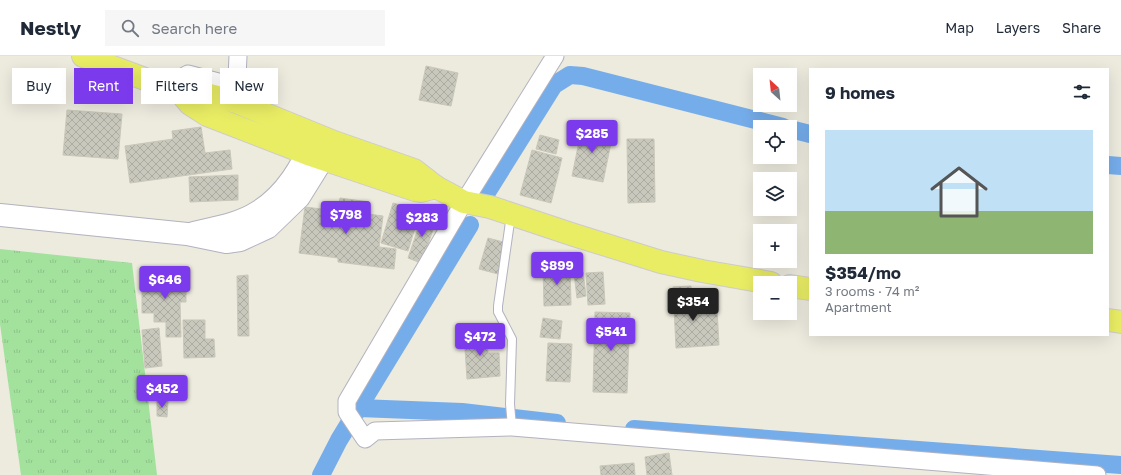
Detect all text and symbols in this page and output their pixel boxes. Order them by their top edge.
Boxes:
search box [105,10,385,46]
text: Nestly [20,16,81,39]
icon: search [119,17,141,39]
text: Search here [151,19,237,37]
text: Map [945,19,974,36]
text: Layers [996,19,1040,36]
text: Share [1062,19,1101,36]
chip: Buy [12,68,66,104]
chip: Rent [74,68,133,104]
chip: Filters [141,68,212,104]
chip: New [220,68,278,104]
north arrow [753,68,797,112]
map controls [753,68,797,320]
icon: filters [1071,81,1093,103]
text: 9 homes [825,82,895,103]
pin: $285 [568,120,616,154]
button: locate [753,120,797,164]
text: $285 [576,125,608,141]
icon: home [923,156,995,228]
button: layers [753,172,797,216]
pin: $798 [322,201,370,235]
pin: $283 [398,204,446,238]
text: $798 [330,206,362,222]
text: $283 [406,209,438,225]
button: + [753,224,797,268]
pin: $899 [533,252,581,286]
text: $899 [540,257,574,273]
text: $354/mo [825,262,901,283]
pin: $646 [141,266,189,300]
text: $646 [148,271,182,287]
button: − [753,276,797,320]
text: 3 rooms · 74 m² [825,283,919,299]
pin: $354 [669,288,717,322]
text: $354 [677,293,709,309]
text: Apartment [825,299,892,315]
pin: $541 [587,318,635,352]
pin: $472 [456,323,504,357]
text: $541 [595,323,627,339]
text: $472 [464,328,496,344]
pin: $452 [138,375,186,409]
text: $452 [146,380,178,396]

